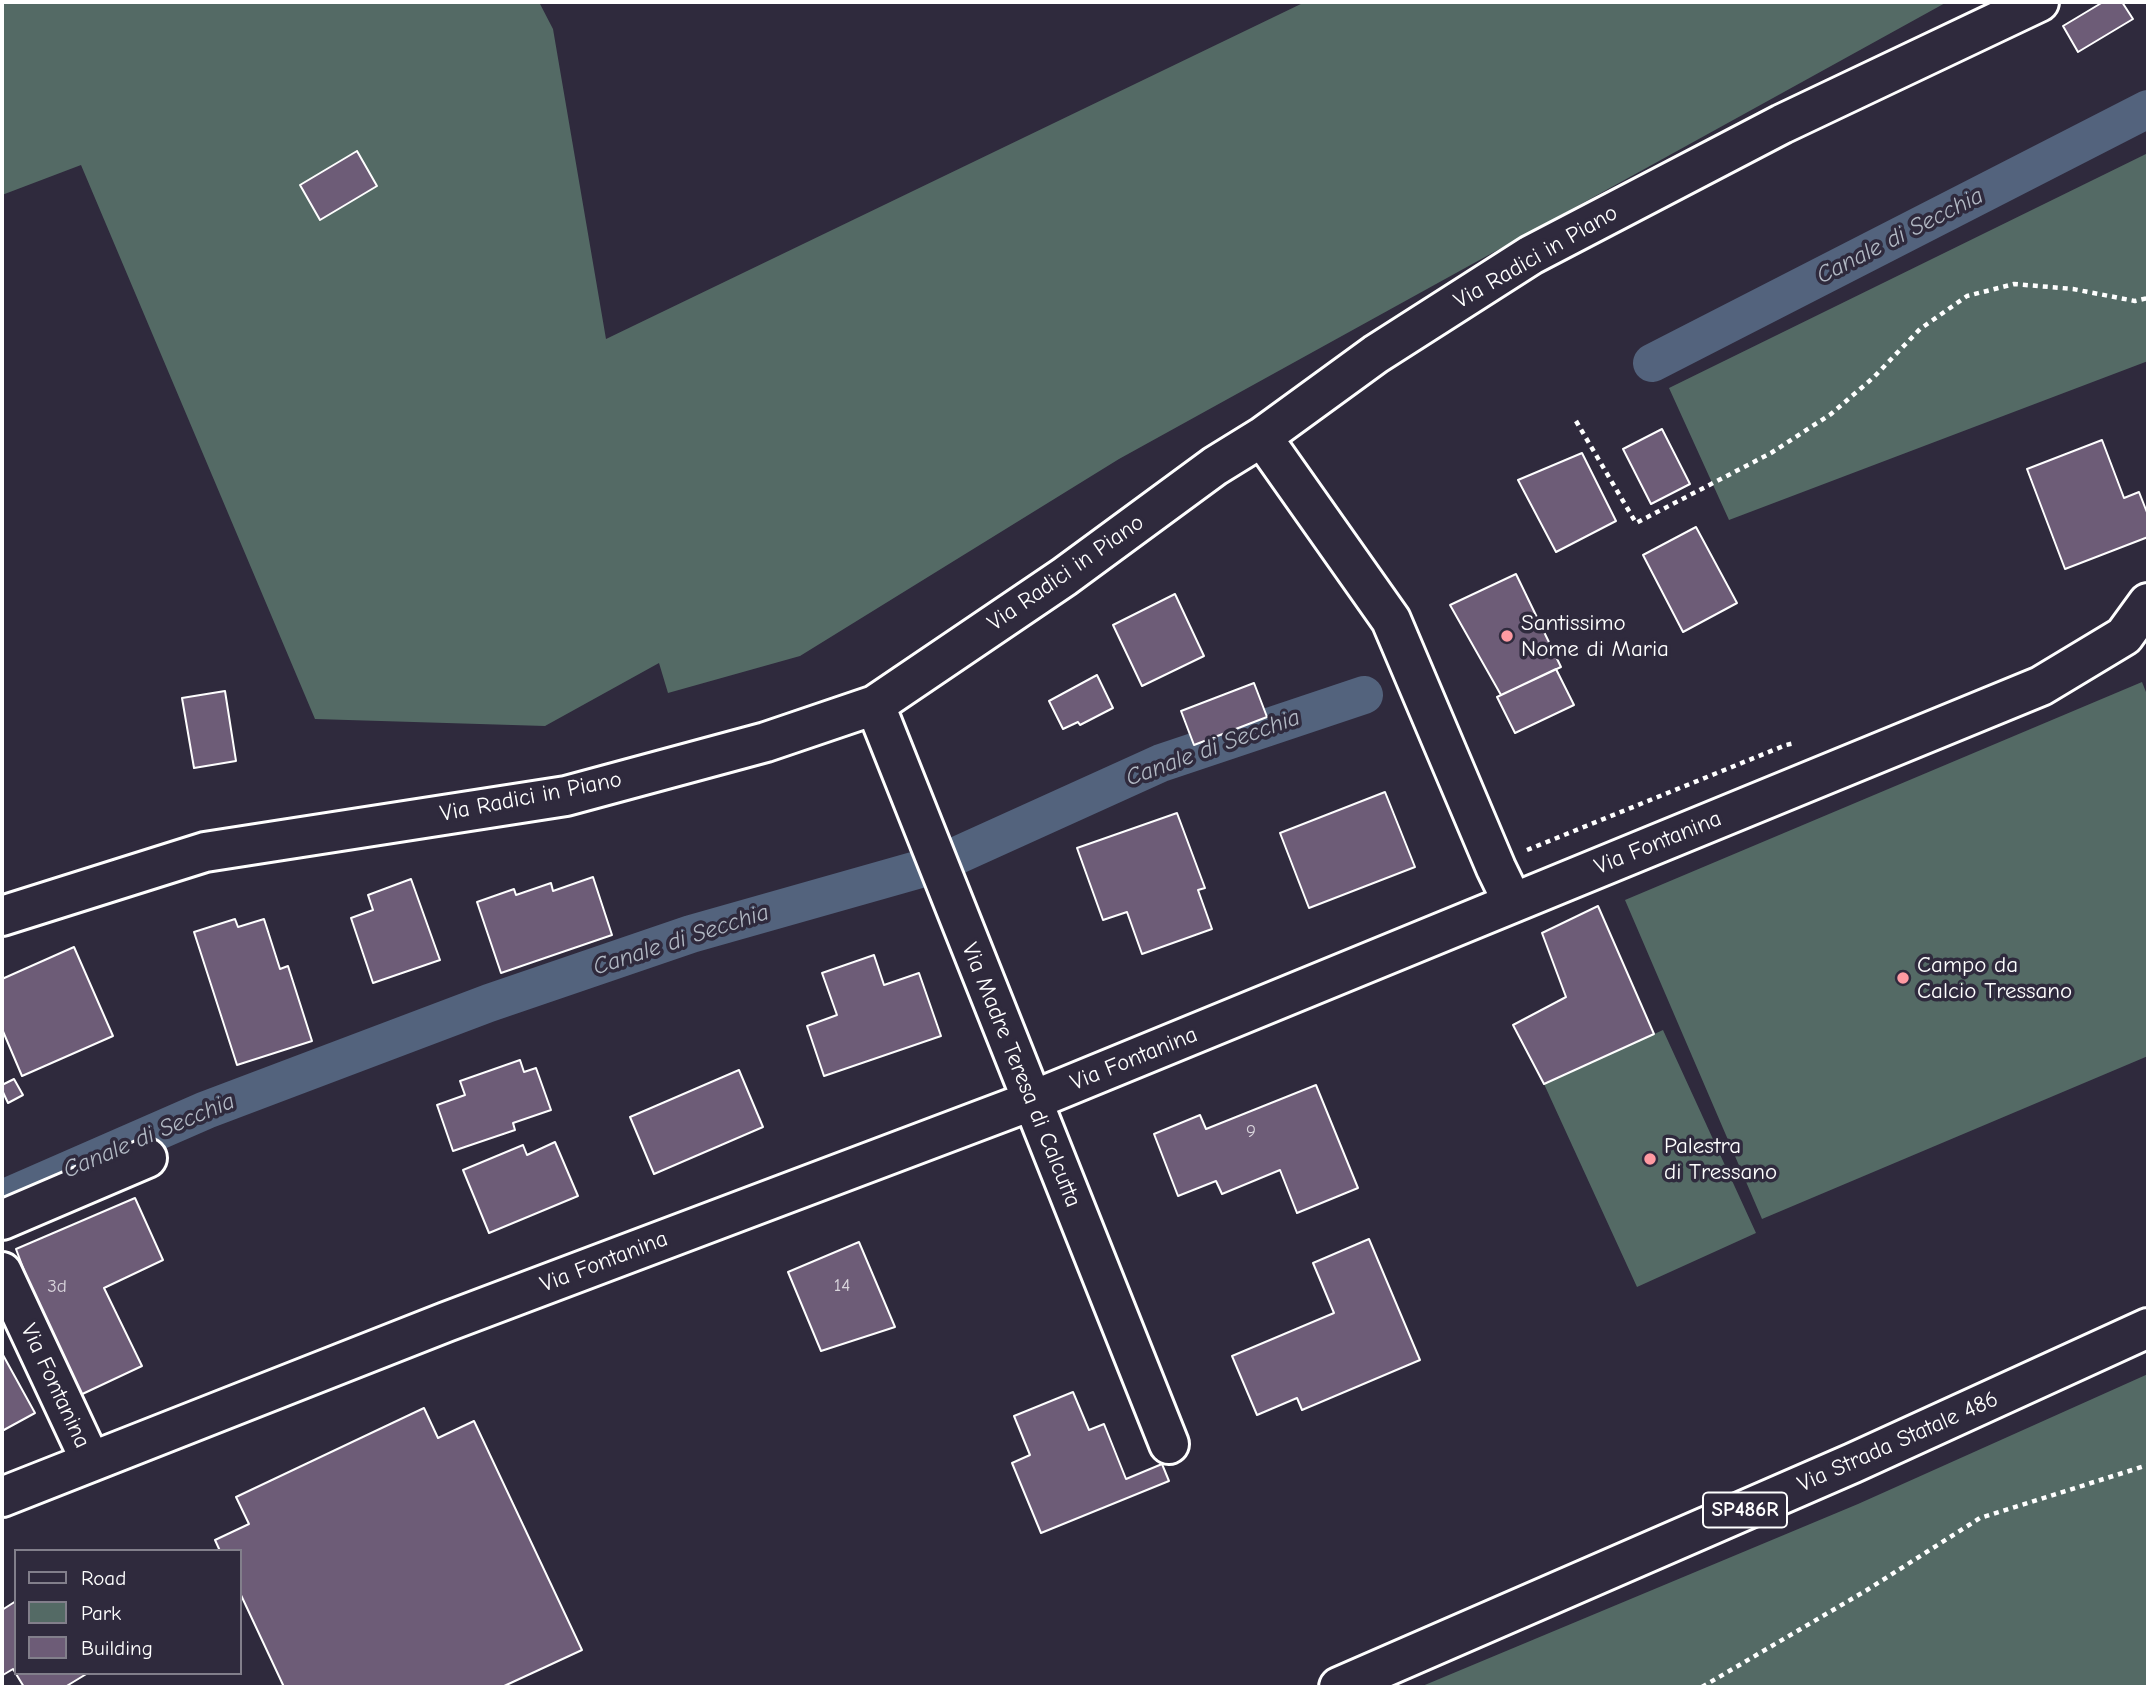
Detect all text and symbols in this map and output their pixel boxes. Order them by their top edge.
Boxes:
water label: Canale di Secchia [1812,182,1988,290]
street label: Via Radici in Piano [1449,199,1623,315]
street label: Via Radici in Piano [983,509,1149,637]
place label: Santissimo Nome di Maria [1521,609,1669,663]
marker: Santissimo Nome di Maria [1499,628,1515,644]
water label: Canale di Secchia [1122,703,1304,793]
street label: Via Radici in Piano [438,766,624,828]
street label: Via Fontanina [1591,805,1725,881]
water label: Canale di Secchia [589,898,773,982]
street label: Via Madre Teresa di Calcutta [955,939,1087,1211]
place label: Campo da Calcio Tressano [1917,951,2072,1005]
marker: Campo da Calcio Tressano [1895,970,1911,986]
street label: Via Fontanina [1067,1021,1201,1097]
water label: Canale di Secchia [59,1087,239,1185]
house number: 9 [1246,1121,1256,1143]
place label: Palestra di Tressano [1664,1132,1777,1186]
marker: Palestra di Tressano [1642,1151,1658,1167]
street label: Via Fontanina [536,1225,672,1299]
house number: 14 [834,1275,850,1297]
house number: 3d [47,1276,67,1298]
street label: Via Fontanina [14,1319,96,1453]
street label: Via Strada Statale 486 [1793,1385,2003,1499]
road number: SP486R [1703,1492,1787,1528]
legend [14,1549,242,1675]
text: Road [81,1566,126,1590]
text: Park [81,1601,121,1625]
text: Building [81,1636,153,1660]

